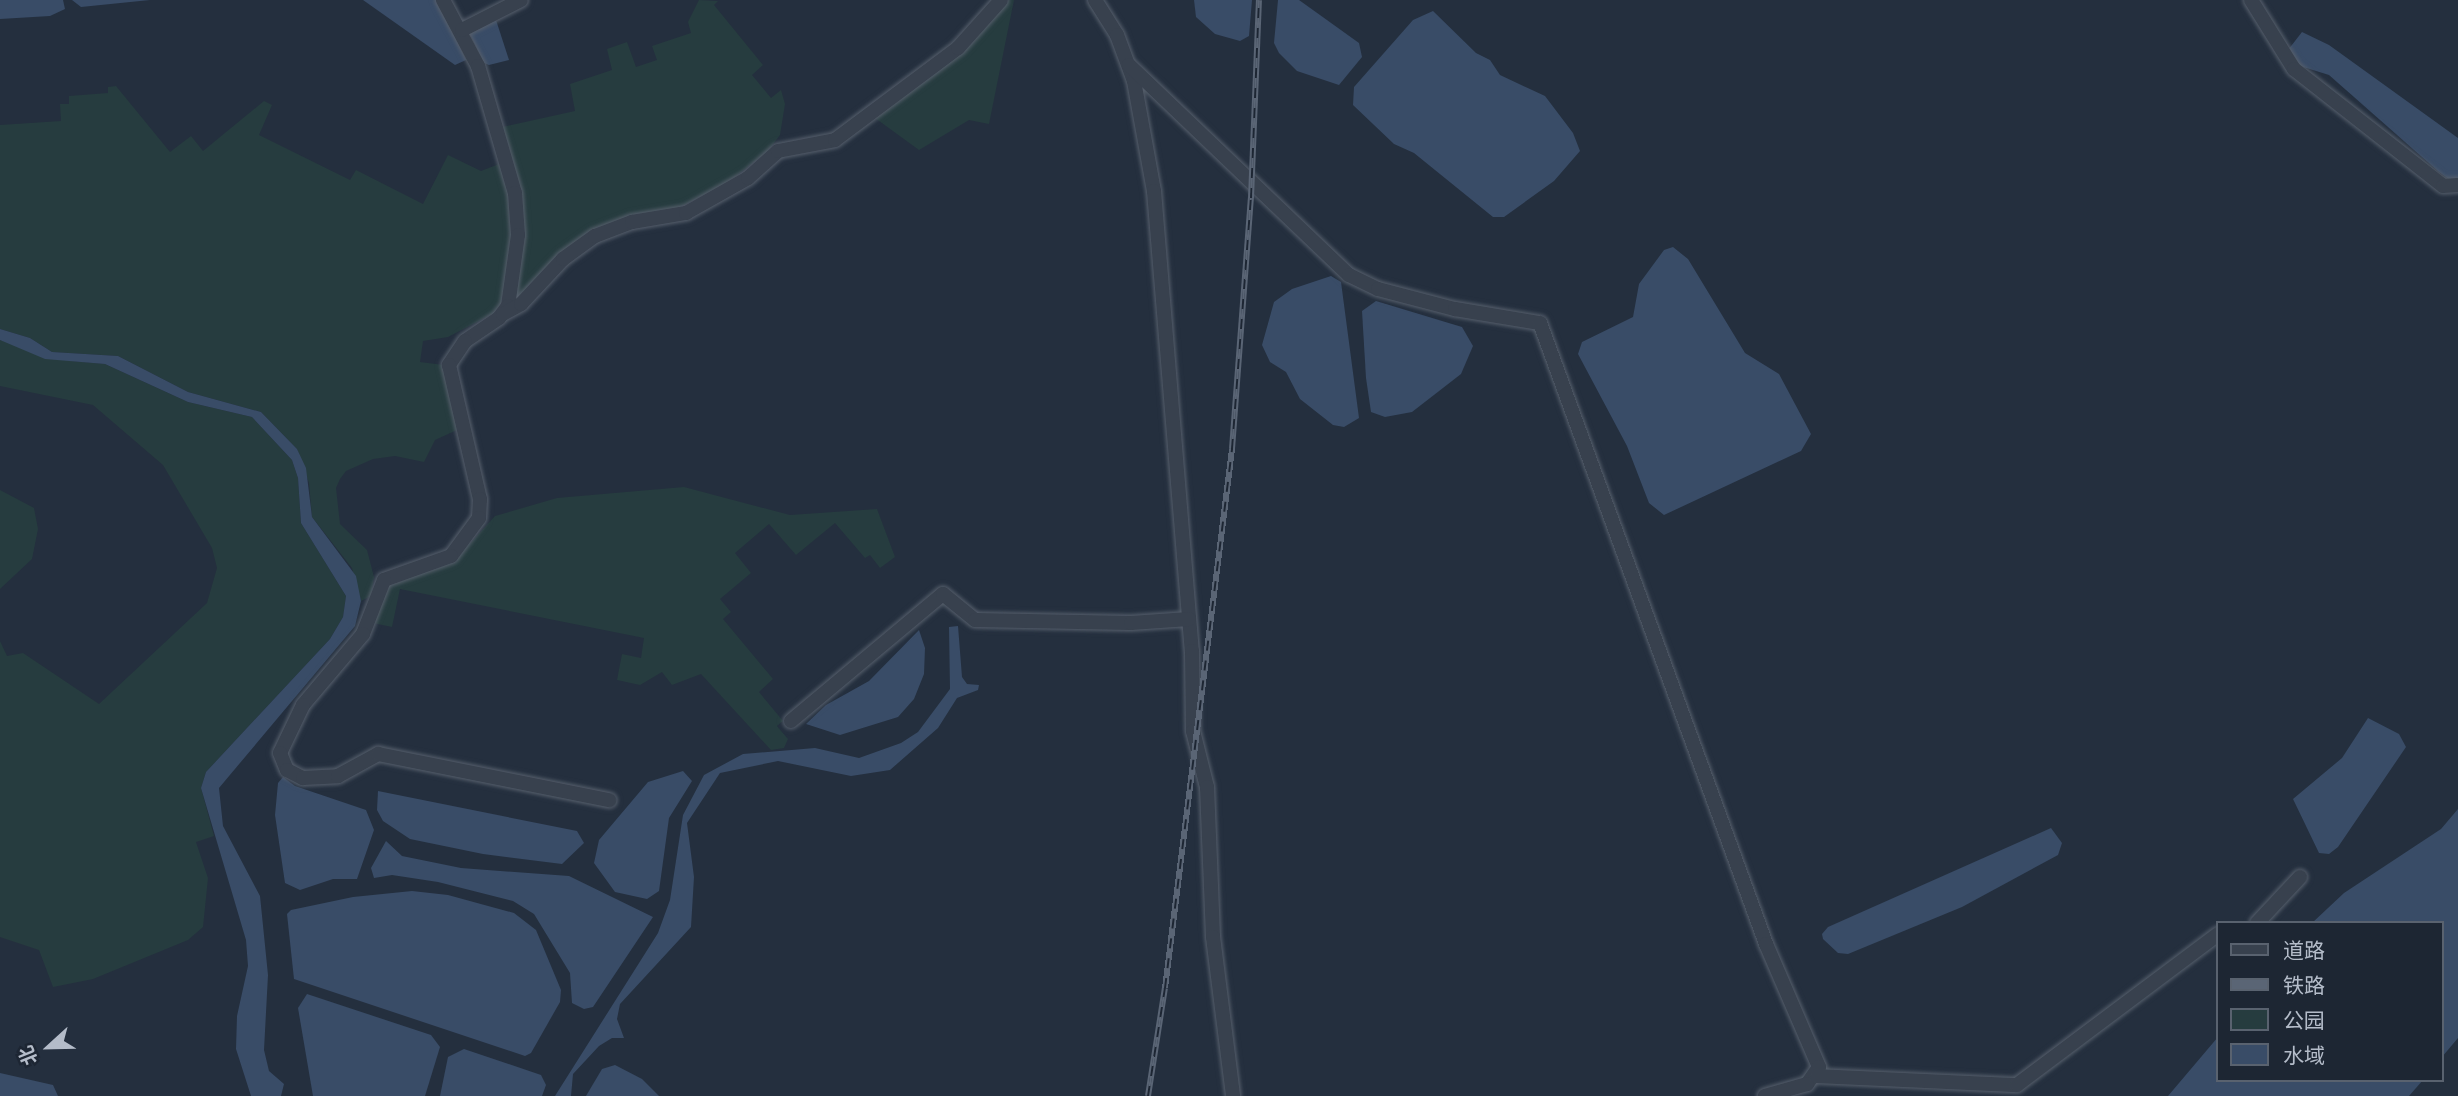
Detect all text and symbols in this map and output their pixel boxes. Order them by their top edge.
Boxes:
legend [2216,921,2444,1082]
text: 道路 [2283,939,2325,966]
text: 铁路 [2283,974,2325,1001]
text: 公园 [2283,1009,2325,1036]
north arrow [14,1012,84,1082]
text: 北 [15,1042,44,1068]
text: 水域 [2283,1044,2325,1071]

